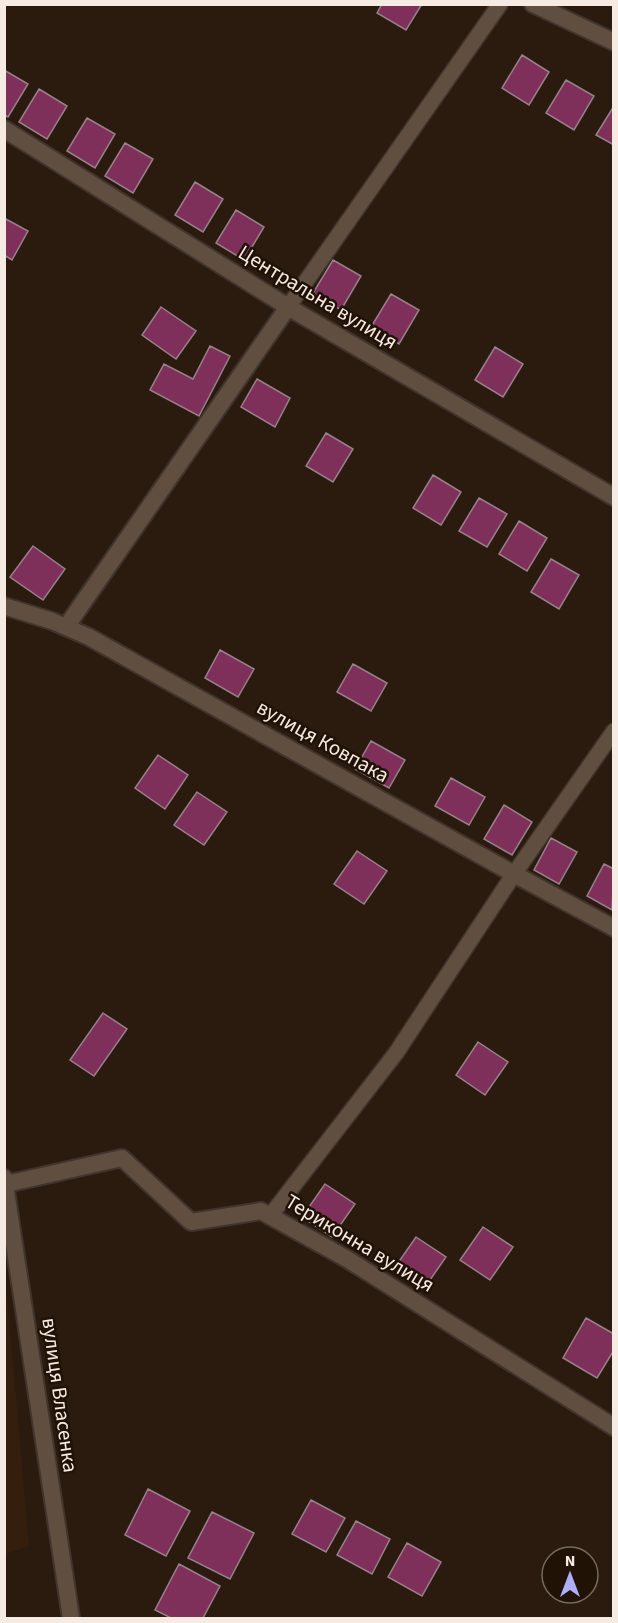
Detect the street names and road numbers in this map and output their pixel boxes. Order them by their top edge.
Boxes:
street label: Центральна вулиця [233,237,403,357]
street label: вулиця Ковпака [251,692,395,790]
street label: Териконна вулиця [280,1187,440,1299]
street label: вулиця Власенка [34,1316,86,1474]

